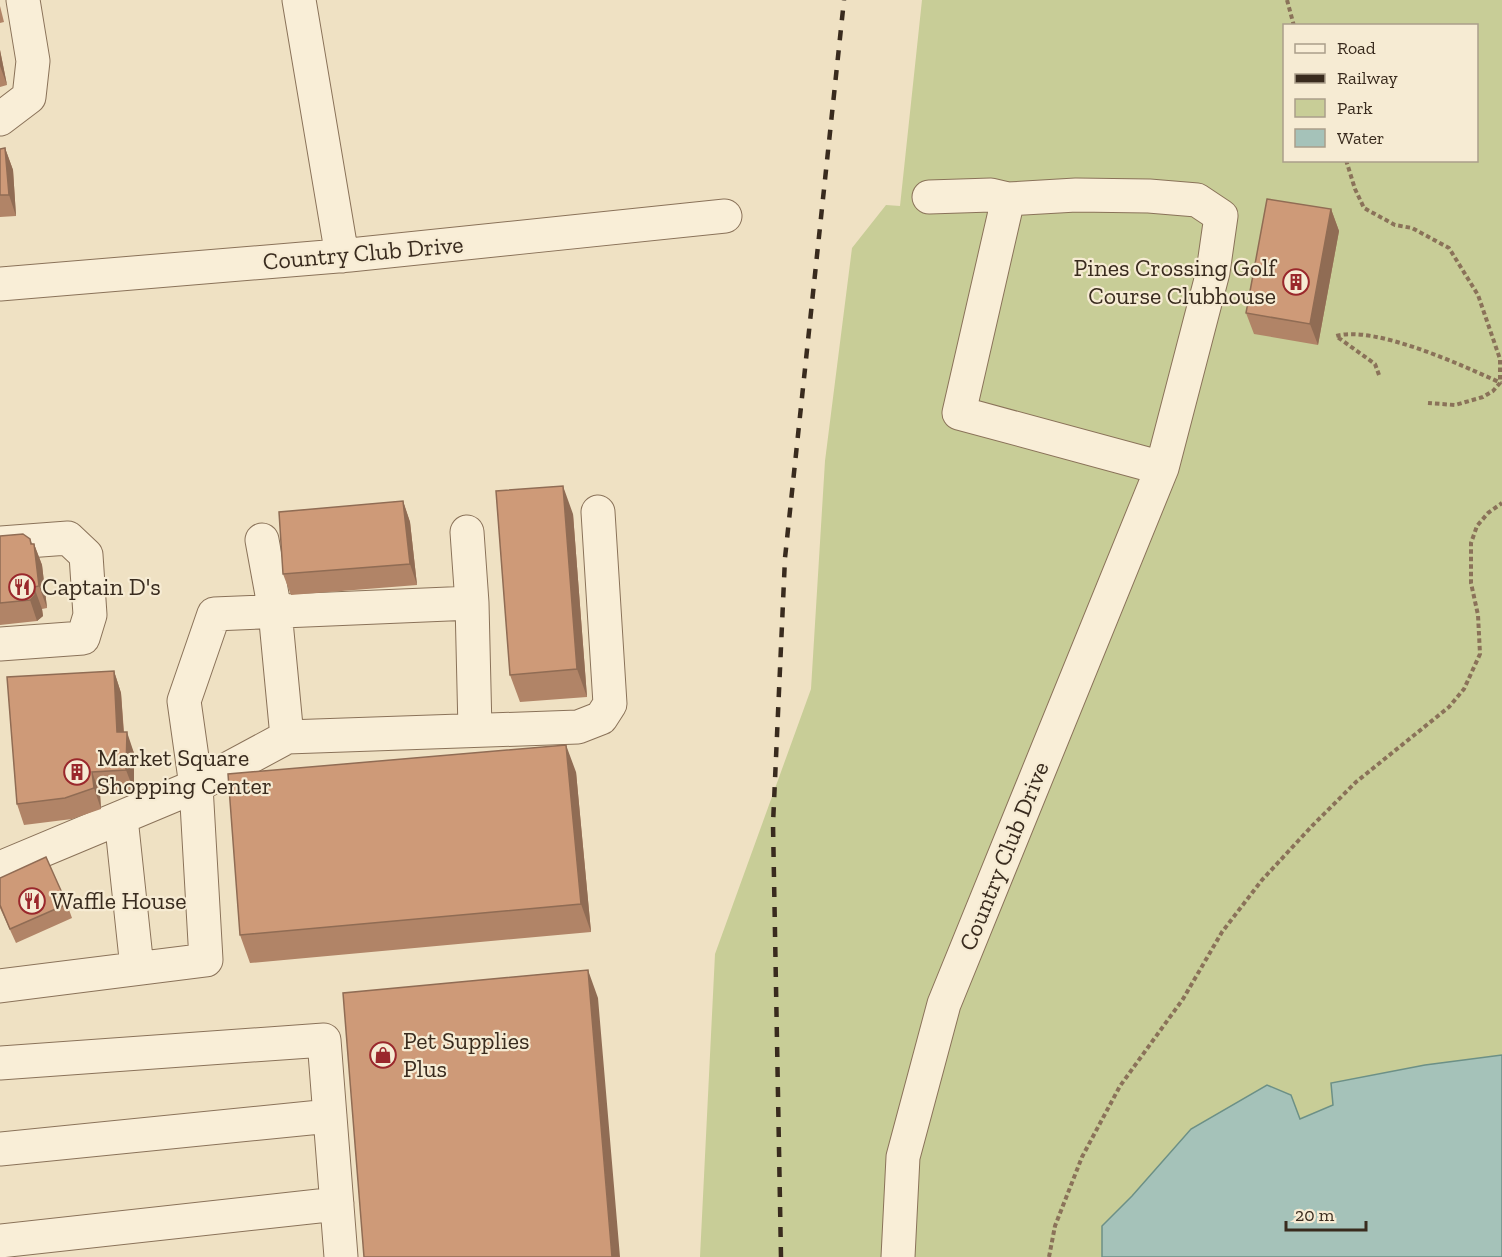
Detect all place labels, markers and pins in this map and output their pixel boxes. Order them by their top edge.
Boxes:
place label: Pines Crossing Golf Course Clubhouse [1074,253,1278,310]
building icon: Pines Crossing Golf Course Clubhouse [1281,267,1311,297]
restaurant icon: Captain D's [7,572,37,602]
place label: Captain D's [42,572,161,601]
place label: Market Square Shopping Center [97,743,272,800]
building icon: Market Square Shopping Center [62,757,92,787]
restaurant icon: Waffle House [17,886,47,916]
place label: Waffle House [51,886,187,915]
place label: Pet Supplies Plus [403,1026,529,1083]
shop icon: Pet Supplies Plus [368,1040,398,1070]

